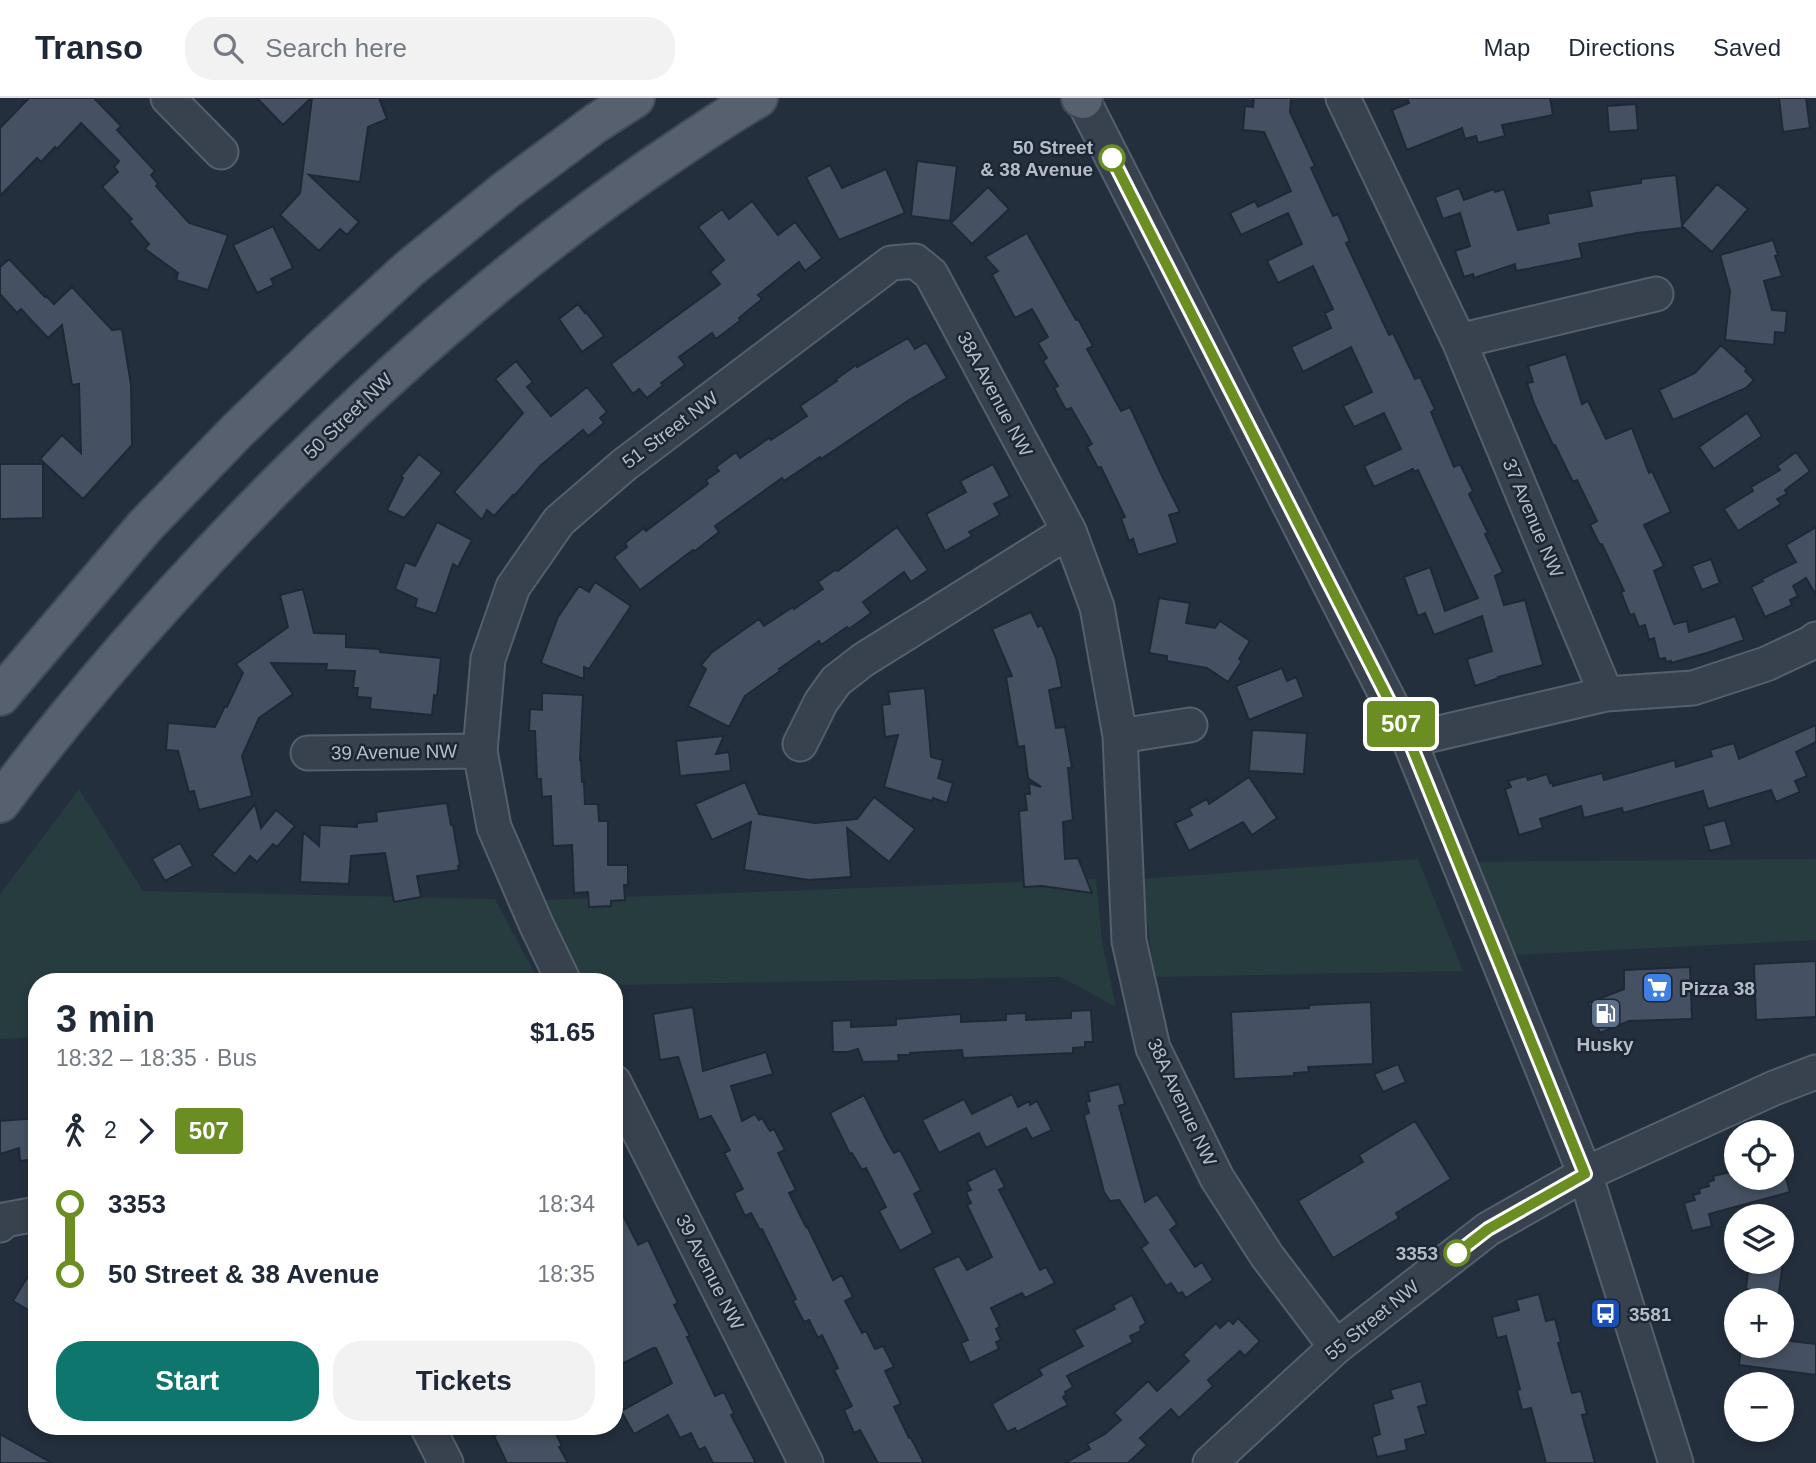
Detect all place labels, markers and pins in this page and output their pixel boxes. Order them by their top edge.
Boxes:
place label: 50 Street & 38 Avenue [980,137,1094,180]
marker: 50 Street & 38 Avenue [1099,145,1125,171]
supermarket icon: Pizza 38 [1641,971,1675,1005]
place label: Pizza 38 [1681,978,1755,999]
fuel station icon: Husky [1588,996,1622,1030]
place label: Husky [1576,1034,1634,1055]
marker: 3353 [1444,1240,1470,1266]
place label: 3353 [1396,1243,1438,1264]
bus stop icon: 3581 [1589,1297,1623,1331]
place label: 3581 [1629,1304,1672,1325]

